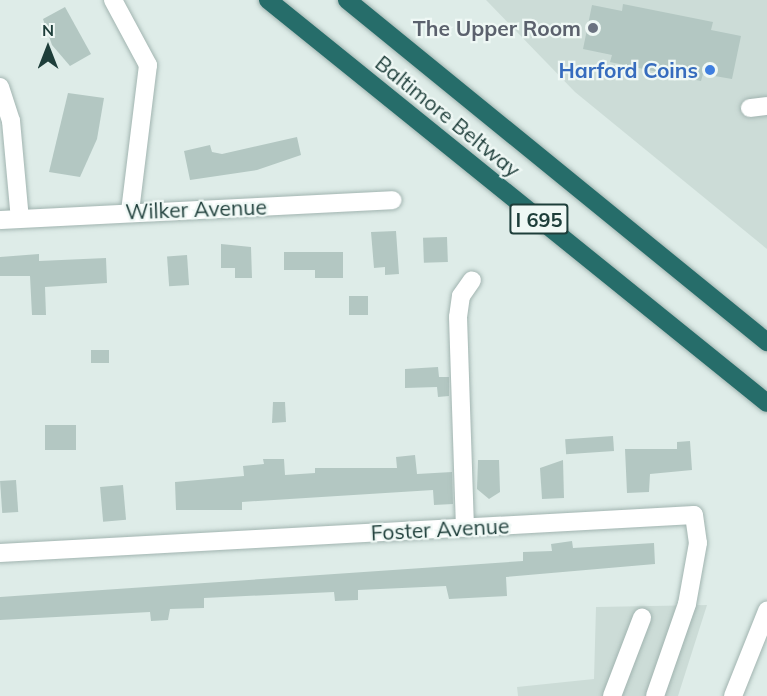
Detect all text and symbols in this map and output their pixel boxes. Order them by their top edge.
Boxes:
place label: The Upper Room [413,15,581,41]
north arrow [18,18,78,78]
text: N [42,20,54,40]
marker: The Upper Room [586,21,600,35]
street label: Baltimore Beltway [371,50,525,182]
place label: Harford Coins [558,57,698,83]
marker: Harford Coins [703,63,717,77]
street label: Wilker Avenue [125,194,267,224]
road number: I 695 [509,202,569,236]
street label: Foster Avenue [370,513,510,545]

